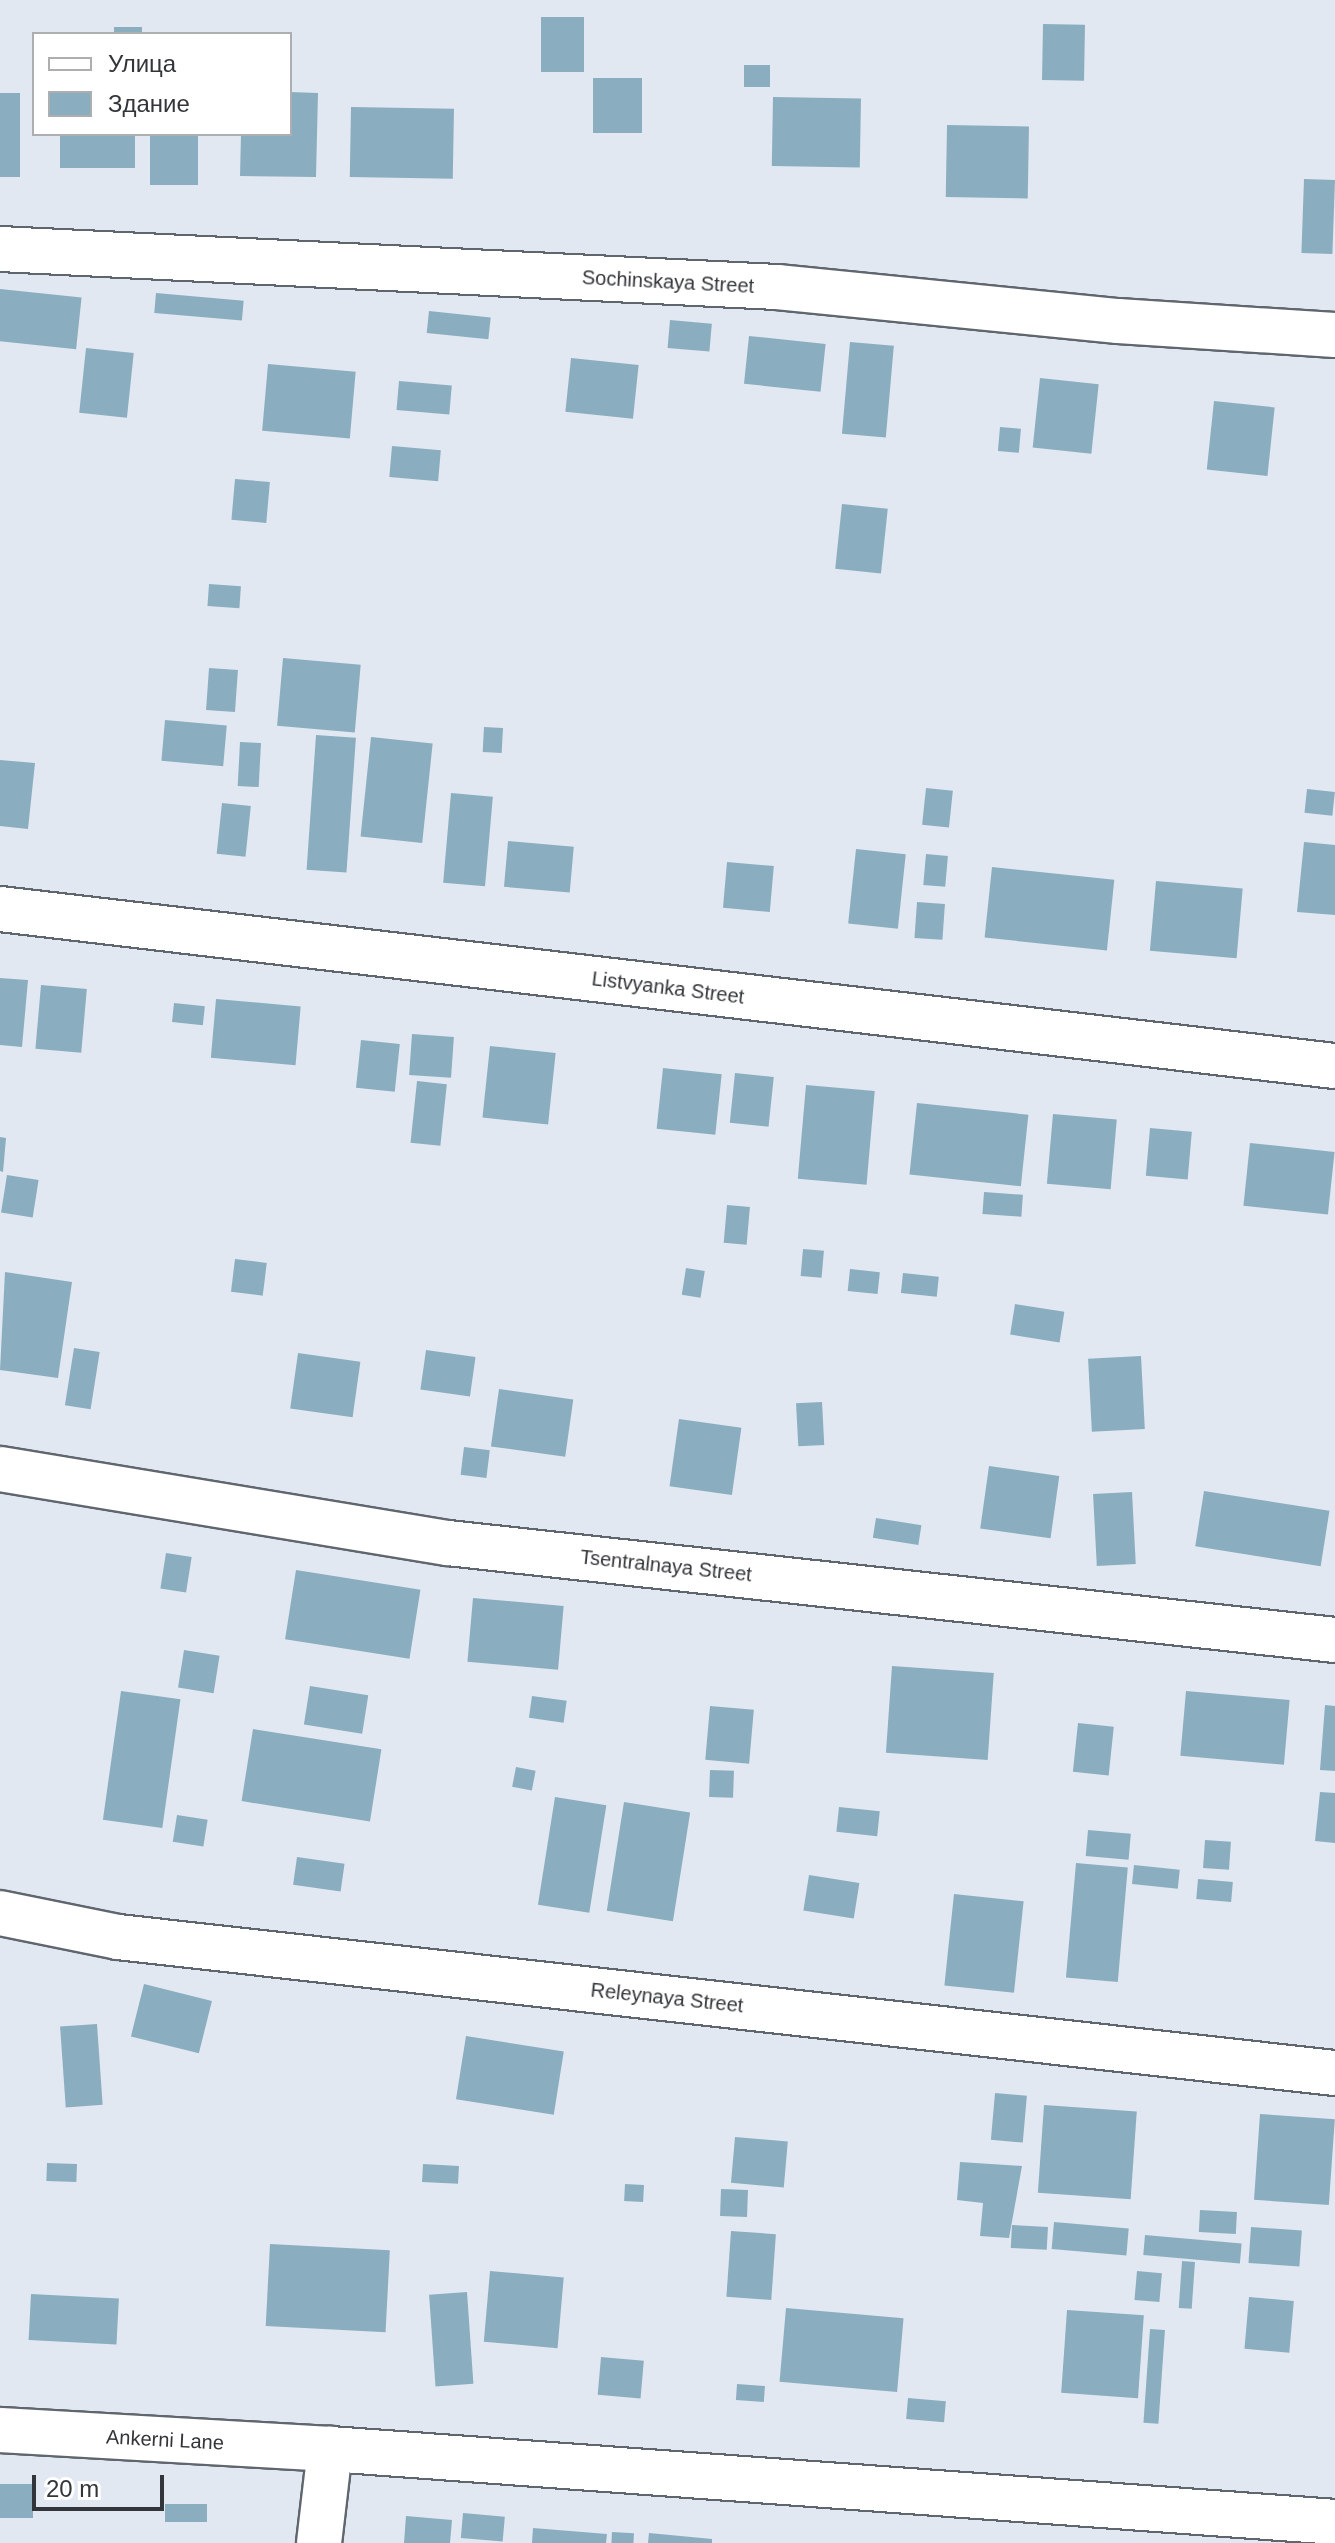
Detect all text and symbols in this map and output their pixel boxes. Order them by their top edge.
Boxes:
legend [32,32,292,136]
text: Улица [108,50,176,77]
text: Здание [108,90,190,117]
street label: Sochinskaya Street [581,266,755,298]
street label: Listvyanka Street [590,967,746,1009]
street label: Tsentralnaya Street [579,1545,753,1587]
street label: Releynaya Street [589,1978,745,2018]
street label: Ankerni Lane [106,2425,224,2455]
scale bar [36,2459,168,2509]
text: 20 m [46,2475,99,2502]

